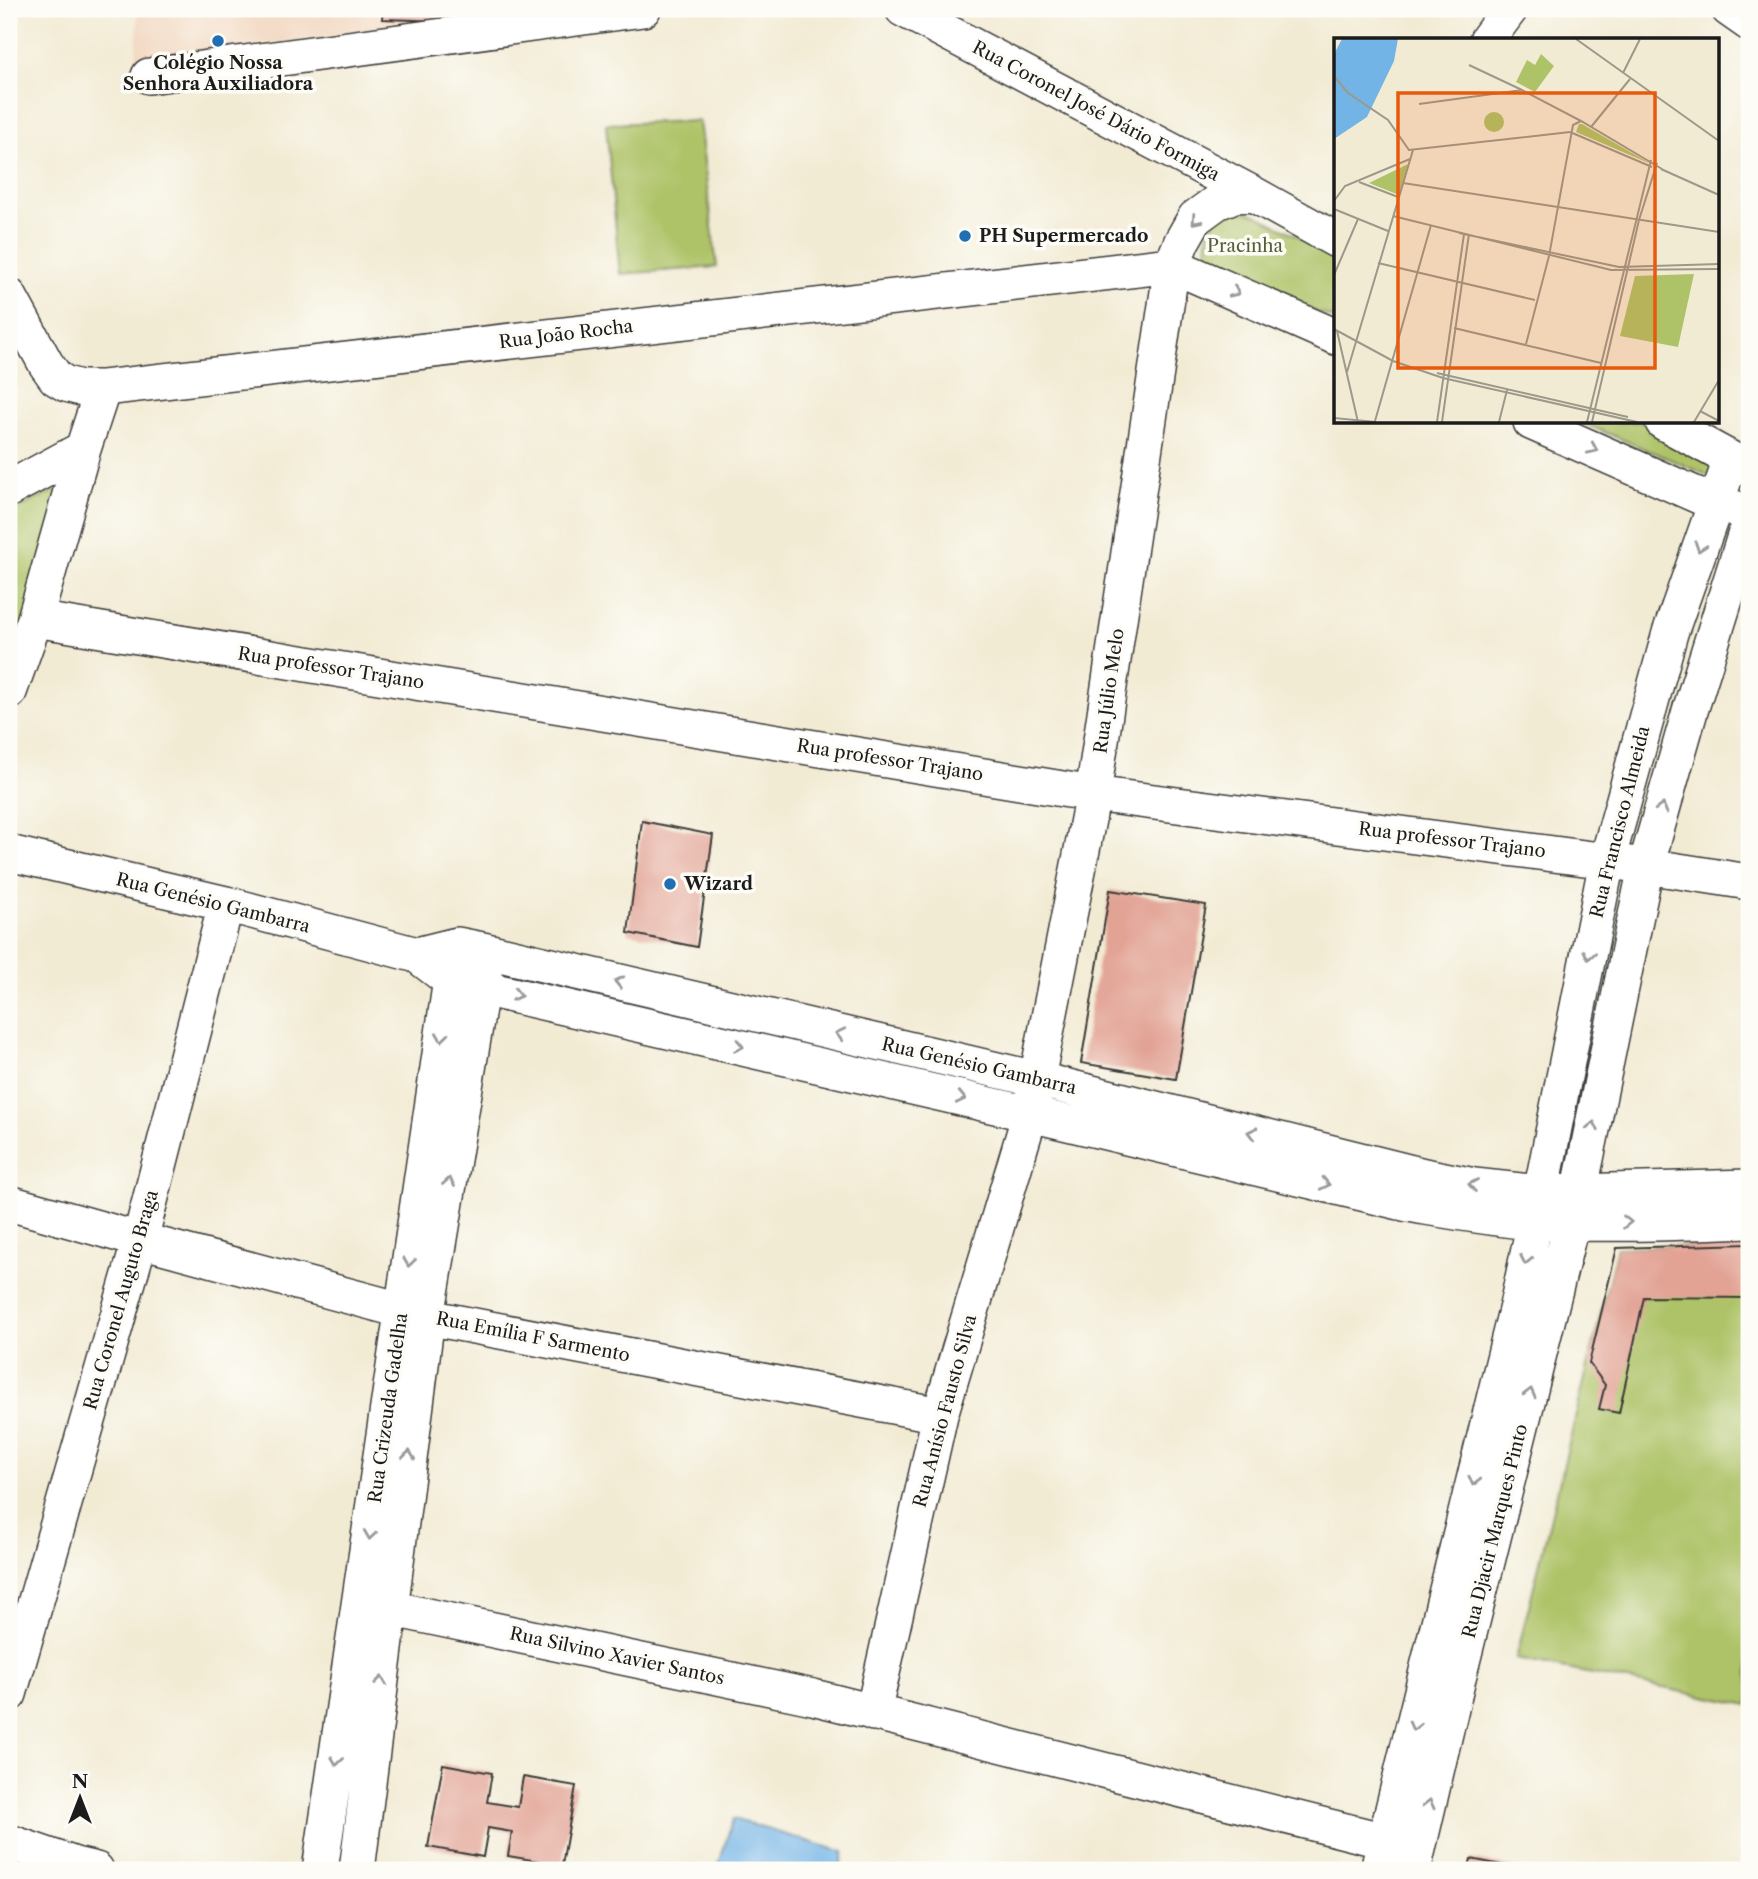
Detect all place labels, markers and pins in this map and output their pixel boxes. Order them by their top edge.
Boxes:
marker: Colégio Nossa Senhora Auxiliadora [210,33,226,49]
place label: Colégio Nossa Senhora Auxiliadora [123,52,314,95]
place label: PH Supermercado [979,225,1148,247]
marker: PH Supermercado [957,228,973,244]
place label: Wizard [683,873,753,895]
marker: Wizard [662,876,678,892]

